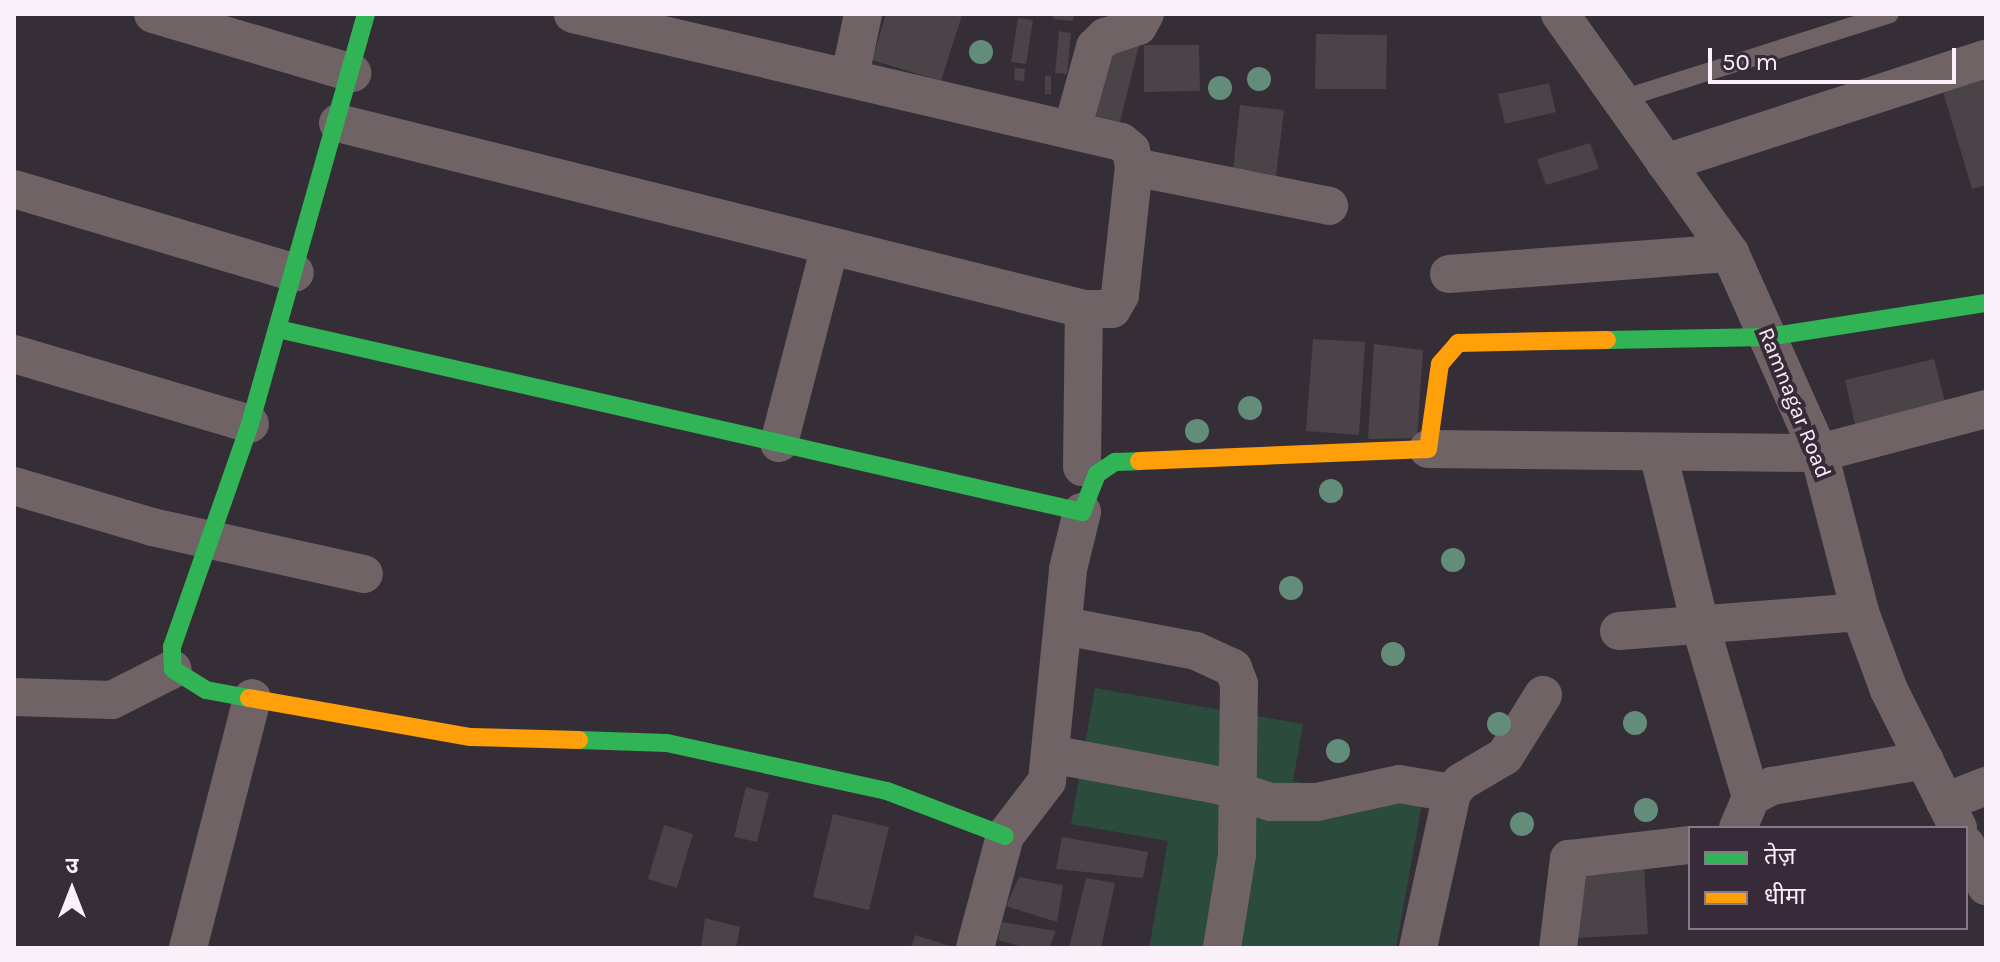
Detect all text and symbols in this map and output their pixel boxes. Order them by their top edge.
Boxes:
scale bar [1712,32,1960,82]
text: 50 m [1722,48,1778,76]
street label: Ramnagar Road [1752,324,1836,482]
legend [1688,826,1968,930]
text: तेज़ [1764,842,1796,870]
north arrow [32,850,112,930]
text: उ [66,853,78,879]
text: धीमा [1764,882,1806,910]

